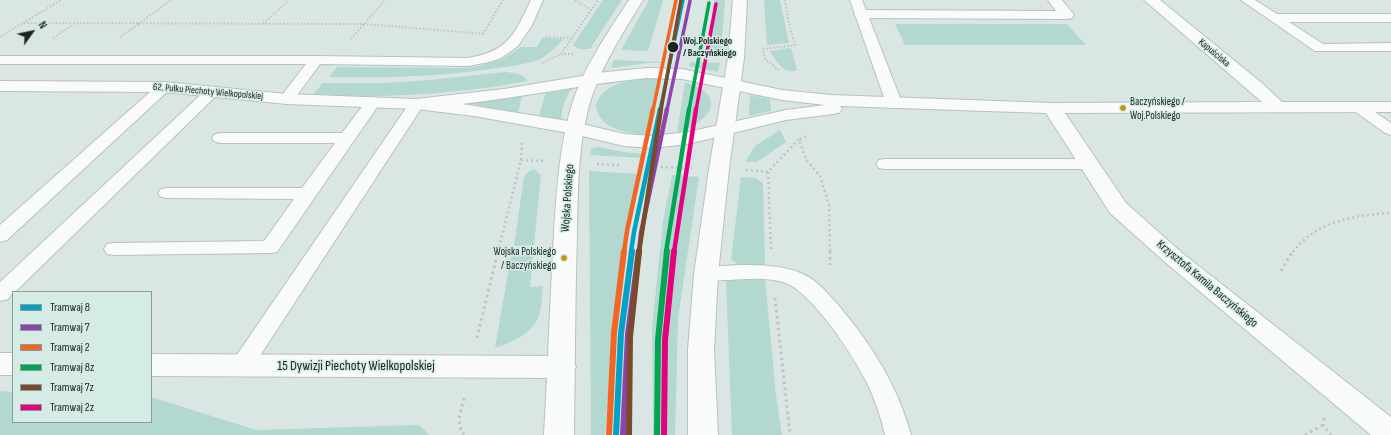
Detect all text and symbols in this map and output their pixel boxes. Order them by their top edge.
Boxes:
north arrow [12,12,52,52]
text: N [35,19,50,31]
place label: Woj.Polskiego / Baczyńskiego [683,35,736,58]
street label: Kapuściska [1196,36,1232,70]
marker: Woj.Polskiego / Baczyńskiego [666,40,680,54]
street label: 62. Pułku Piechoty Wielkopolskiej [153,81,263,103]
place label: Baczyńskiego / Woj.Polskiego [1130,95,1185,121]
marker: Baczyńskiego / Woj.Polskiego [1118,103,1128,113]
street label: Wojska Polskiego [558,164,578,232]
street label: Krzysztofa Kamila Baczyńskiego [1153,237,1261,331]
place label: Wojska Polskiego / Baczyńskiego [494,245,556,271]
marker: Wojska Polskiego / Baczyńskiego [559,253,569,263]
legend [12,291,152,423]
text: Tramwaj 8 [50,300,90,315]
text: Tramwaj 7 [50,320,90,335]
text: Tramwaj 2 [50,340,90,355]
street label: 15 Dywizji Piechoty Wielkopolskiej [277,358,435,374]
text: Tramwaj 8z [50,360,94,375]
text: Tramwaj 7z [50,380,94,395]
text: Tramwaj 2z [50,400,94,415]

